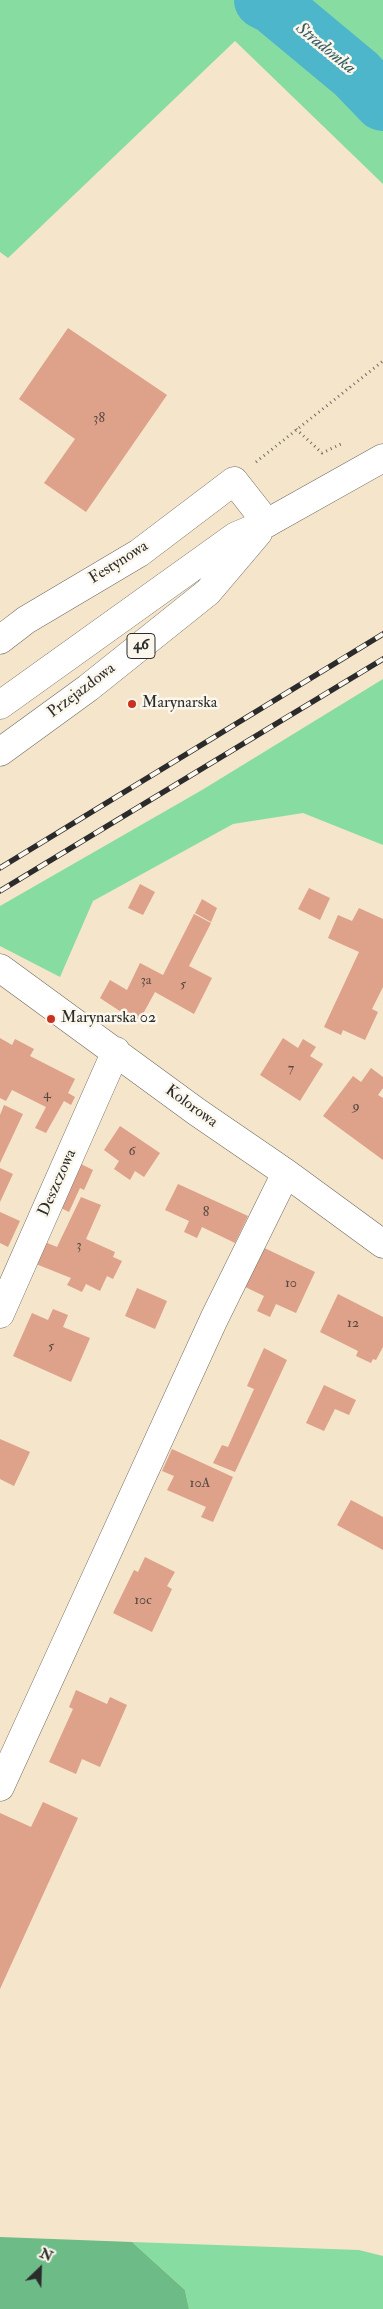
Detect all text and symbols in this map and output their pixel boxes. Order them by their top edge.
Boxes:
water label: Stradomka [291,18,359,80]
house number: 38 [93,411,105,427]
street label: Festynowa [86,537,152,589]
road number: 46 [127,634,155,658]
street label: Przejazdowa [44,659,120,723]
place label: Marynarska [142,694,217,714]
marker: Marynarska [126,698,138,710]
house number: 3a [140,973,152,989]
house number: 5 [180,977,186,993]
place label: Marynarska 02 [61,1009,156,1029]
marker: Marynarska 02 [45,1013,57,1025]
house number: 7 [288,1061,294,1077]
street label: Kolorowa [161,1082,221,1132]
house number: 4 [43,1087,51,1103]
house number: 9 [352,1099,360,1115]
house number: 6 [128,1144,136,1160]
street label: Deszczowa [35,1147,81,1219]
house number: 8 [203,1205,209,1221]
house number: 3 [76,1238,82,1254]
house number: 10 [285,1276,297,1292]
house number: 12 [347,1316,359,1332]
house number: 5 [48,1339,54,1355]
house number: 10A [190,1476,210,1492]
house number: 10c [134,1593,152,1609]
north arrow [15,2244,65,2294]
text: N [37,2245,55,2265]

